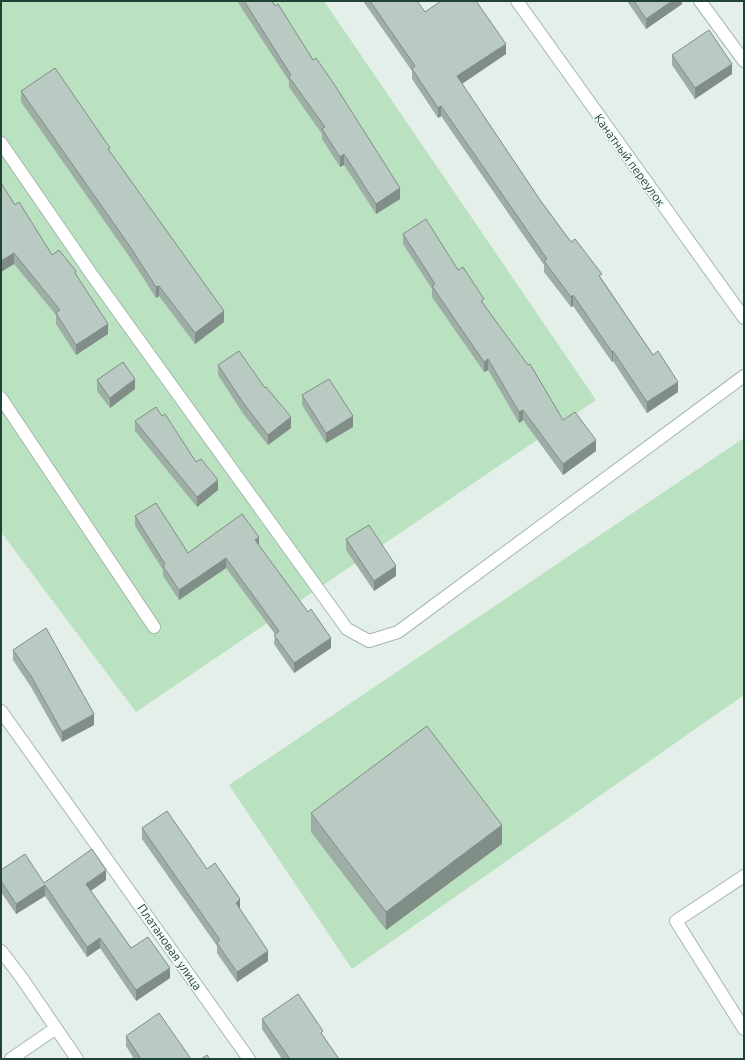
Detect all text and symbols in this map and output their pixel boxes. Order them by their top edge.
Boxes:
street label: Канатный переулок [592,111,668,209]
street label: Платановая улица [135,902,205,992]

